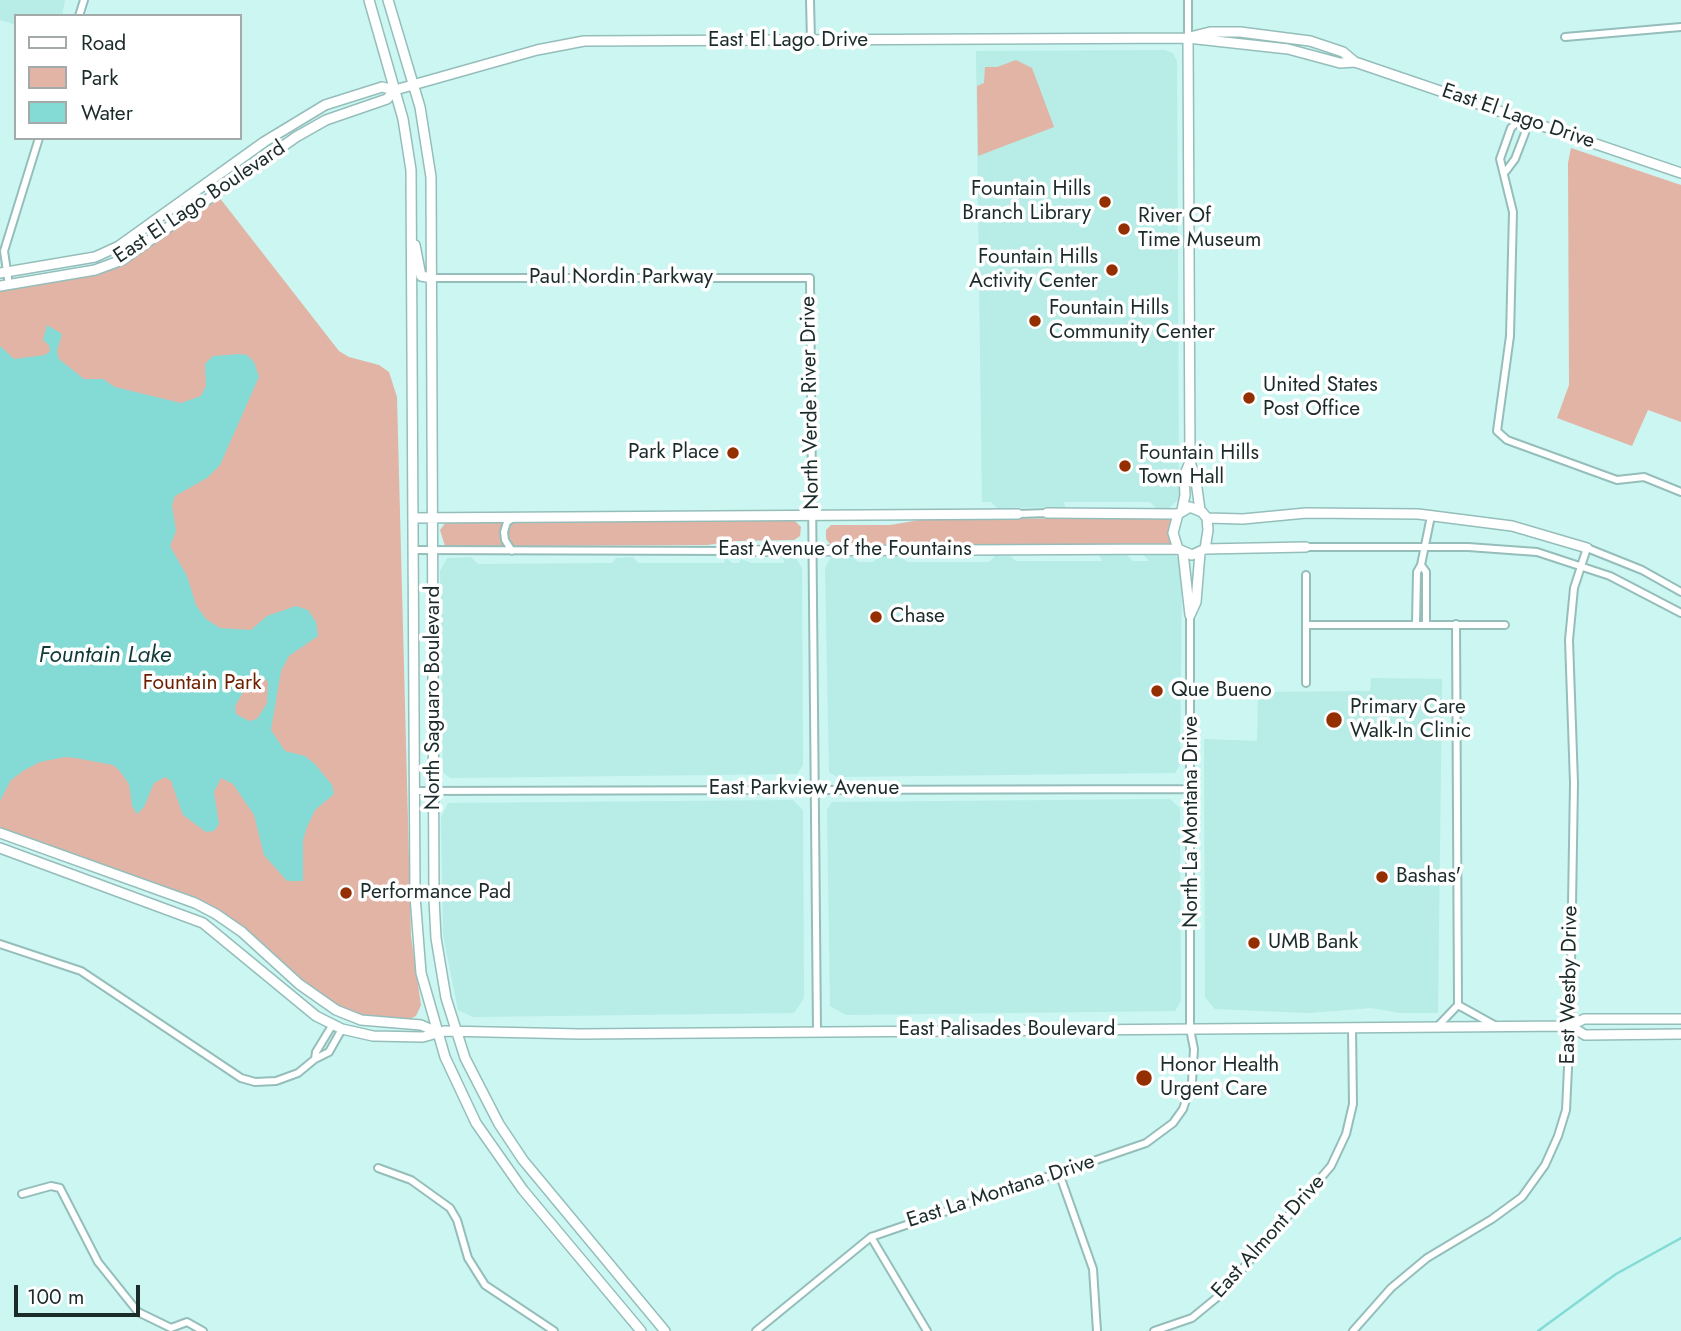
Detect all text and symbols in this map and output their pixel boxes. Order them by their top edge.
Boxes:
legend [14,14,242,140]
text: Road [81,28,126,58]
street label: East El Lago Drive [708,28,868,54]
text: Park [81,63,118,93]
street label: East El Lago Drive [1438,79,1598,155]
text: Water [81,98,133,128]
street label: East El Lago Boulevard [109,136,291,270]
place label: Fountain Hills Branch Library [962,177,1091,227]
marker: Fountain Hills Branch Library [1097,194,1113,210]
place label: River Of Time Museum [1138,204,1261,254]
marker: River Of Time Museum [1116,221,1132,237]
place label: Fountain Hills Activity Center [969,245,1098,295]
marker: Fountain Hills Activity Center [1104,262,1120,278]
street label: Paul Nordin Parkway [529,265,713,291]
street label: North Verde River Drive [797,296,825,510]
place label: Fountain Hills Community Center [1049,296,1215,346]
marker: Fountain Hills Community Center [1027,313,1043,329]
place label: United States Post Office [1263,373,1378,423]
marker: United States Post Office [1241,390,1257,406]
place label: Park Place [628,440,719,466]
place label: Fountain Hills Town Hall [1139,441,1259,491]
marker: Park Place [725,445,741,461]
marker: Fountain Hills Town Hall [1117,458,1133,474]
street label: East Avenue of the Fountains [718,537,972,563]
street label: North Saguaro Boulevard [421,586,447,810]
place label: Chase [890,604,945,630]
marker: Chase [868,609,884,625]
water label: Fountain Lake [39,642,171,670]
park label: Fountain Park [143,671,261,697]
place label: Que Bueno [1171,678,1272,704]
marker: Que Bueno [1149,683,1165,699]
place label: Primary Care Walk-In Clinic [1350,695,1471,745]
marker: Primary Care Walk-In Clinic [1324,710,1344,730]
street label: North La Montana Drive [1179,716,1205,928]
street label: East Parkview Avenue [709,776,899,802]
place label: Bashas' [1396,864,1461,890]
marker: Bashas' [1374,869,1390,885]
place label: Performance Pad [360,880,511,906]
marker: Performance Pad [338,885,354,901]
street label: East Westby Drive [1556,905,1584,1065]
place label: UMB Bank [1268,930,1358,956]
marker: UMB Bank [1246,935,1262,951]
street label: East Palisades Boulevard [899,1017,1115,1043]
place label: Honor Health Urgent Care [1160,1053,1279,1103]
marker: Honor Health Urgent Care [1134,1068,1154,1088]
street label: East La Montana Drive [904,1150,1098,1234]
street label: East Almont Drive [1207,1170,1331,1304]
scale bar [18,1272,144,1316]
text: 100 m [27,1282,84,1312]

